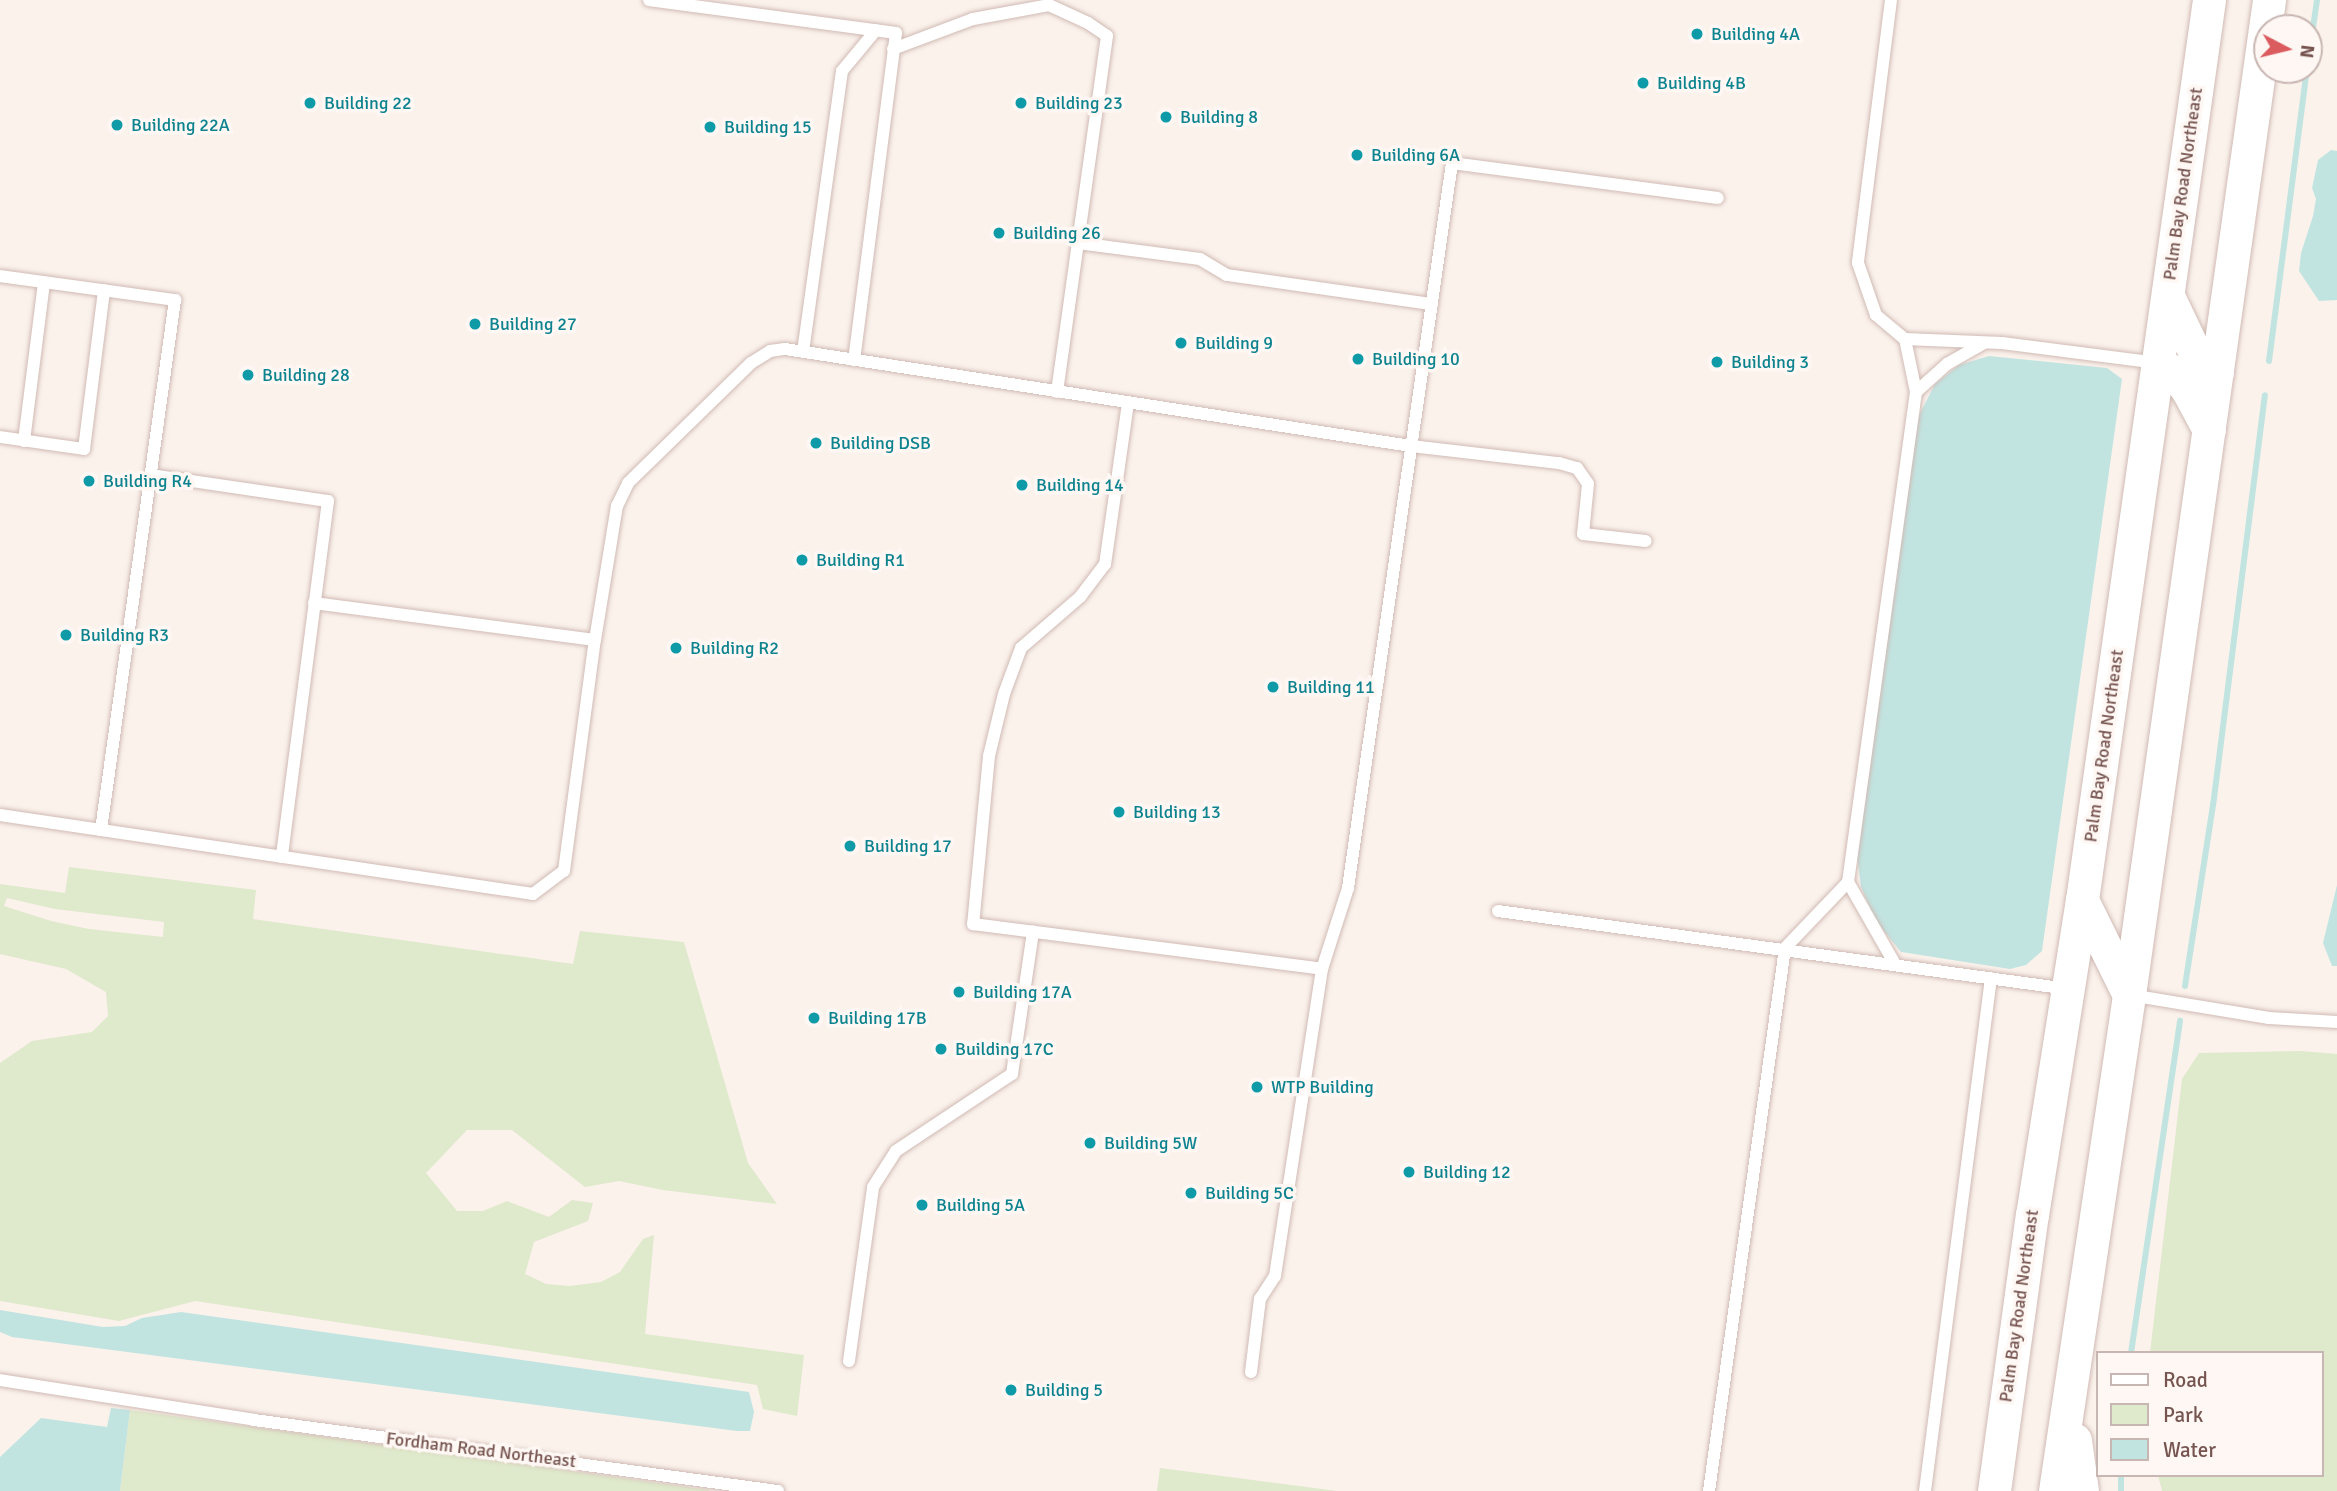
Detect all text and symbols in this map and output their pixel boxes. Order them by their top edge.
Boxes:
north arrow [2253,14,2323,84]
place label: Building 4A [1711,23,1800,45]
marker: Building 4A [1689,26,1705,42]
text: N [2294,43,2320,59]
place label: Building 4B [1657,72,1746,94]
marker: Building 4B [1635,75,1651,91]
street label: Palm Bay Road Northeast [2159,86,2207,282]
place label: Building 22 [324,92,412,114]
place label: Building 23 [1035,92,1123,114]
marker: Building 22 [302,95,318,111]
marker: Building 23 [1013,95,1029,111]
place label: Building 8 [1180,106,1258,128]
marker: Building 8 [1158,109,1174,125]
place label: Building 22A [131,114,230,136]
place label: Building 15 [724,116,812,138]
marker: Building 22A [109,117,125,133]
marker: Building 15 [702,119,718,135]
place label: Building 6A [1371,144,1460,166]
marker: Building 6A [1349,147,1365,163]
place label: Building 26 [1013,222,1101,244]
marker: Building 26 [991,225,1007,241]
place label: Building 27 [489,313,577,335]
marker: Building 27 [467,316,483,332]
place label: Building 9 [1195,332,1273,354]
marker: Building 9 [1173,335,1189,351]
place label: Building 10 [1372,348,1460,370]
marker: Building 10 [1350,351,1366,367]
place label: Building 3 [1731,351,1809,373]
marker: Building 3 [1709,354,1725,370]
place label: Building 28 [262,364,350,386]
marker: Building 28 [240,367,256,383]
place label: Building DSB [830,432,931,454]
marker: Building DSB [808,435,824,451]
place label: Building R4 [103,470,192,492]
marker: Building R4 [81,473,97,489]
place label: Building 14 [1036,474,1124,496]
marker: Building 14 [1014,477,1030,493]
place label: Building R1 [816,549,905,571]
marker: Building R1 [794,552,810,568]
place label: Building R3 [80,624,169,646]
marker: Building R3 [58,627,74,643]
place label: Building R2 [690,637,779,659]
marker: Building R2 [668,640,684,656]
street label: Palm Bay Road Northeast [2080,648,2128,844]
place label: Building 11 [1287,676,1375,698]
marker: Building 11 [1265,679,1281,695]
place label: Building 13 [1133,801,1221,823]
marker: Building 13 [1111,804,1127,820]
place label: Building 17 [864,835,952,857]
marker: Building 17 [842,838,858,854]
place label: Building 17A [973,981,1072,1003]
marker: Building 17A [951,984,967,1000]
place label: Building 17B [828,1007,927,1029]
marker: Building 17B [806,1010,822,1026]
place label: Building 17C [955,1038,1054,1060]
marker: Building 17C [933,1041,949,1057]
place label: WTP Building [1271,1076,1374,1098]
marker: WTP Building [1249,1079,1265,1095]
place label: Building 5W [1104,1132,1197,1154]
marker: Building 5W [1082,1135,1098,1151]
place label: Building 12 [1423,1161,1511,1183]
marker: Building 12 [1401,1164,1417,1180]
place label: Building 5C [1205,1182,1294,1204]
marker: Building 5C [1183,1185,1199,1201]
place label: Building 5A [936,1194,1025,1216]
marker: Building 5A [914,1197,930,1213]
street label: Palm Bay Road Northeast [1995,1208,2043,1404]
legend [2096,1351,2323,1477]
text: Road [2163,1367,2208,1393]
place label: Building 5 [1025,1379,1103,1401]
marker: Building 5 [1003,1382,1019,1398]
text: Park [2163,1402,2203,1428]
street label: Fordham Road Northeast [385,1428,577,1472]
text: Water [2163,1437,2216,1463]

